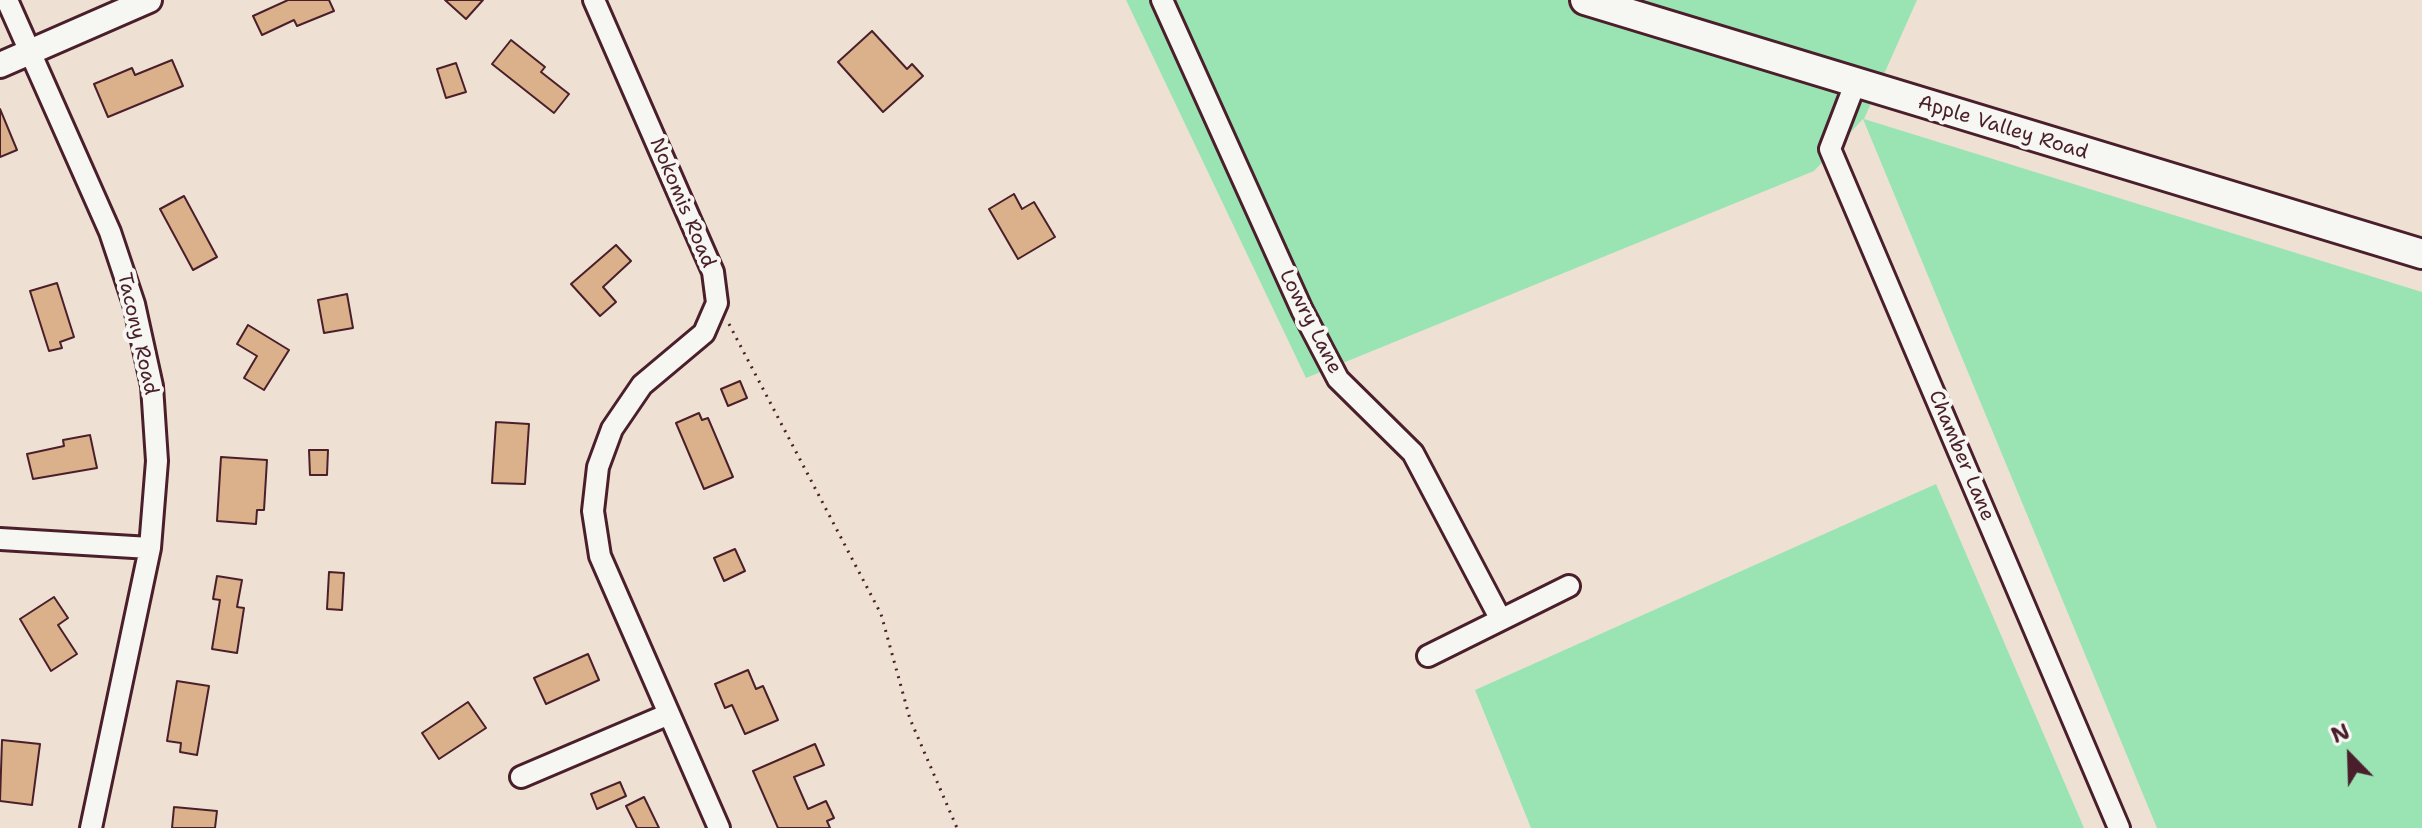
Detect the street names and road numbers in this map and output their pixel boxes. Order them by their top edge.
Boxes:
street label: Apple Valley Road [1915,91,2091,165]
street label: Nokomis Road [644,134,720,272]
street label: Lowry Lane [1274,266,1346,378]
street label: Tacony Road [111,271,163,397]
street label: Chamber Lane [1923,387,1999,525]

